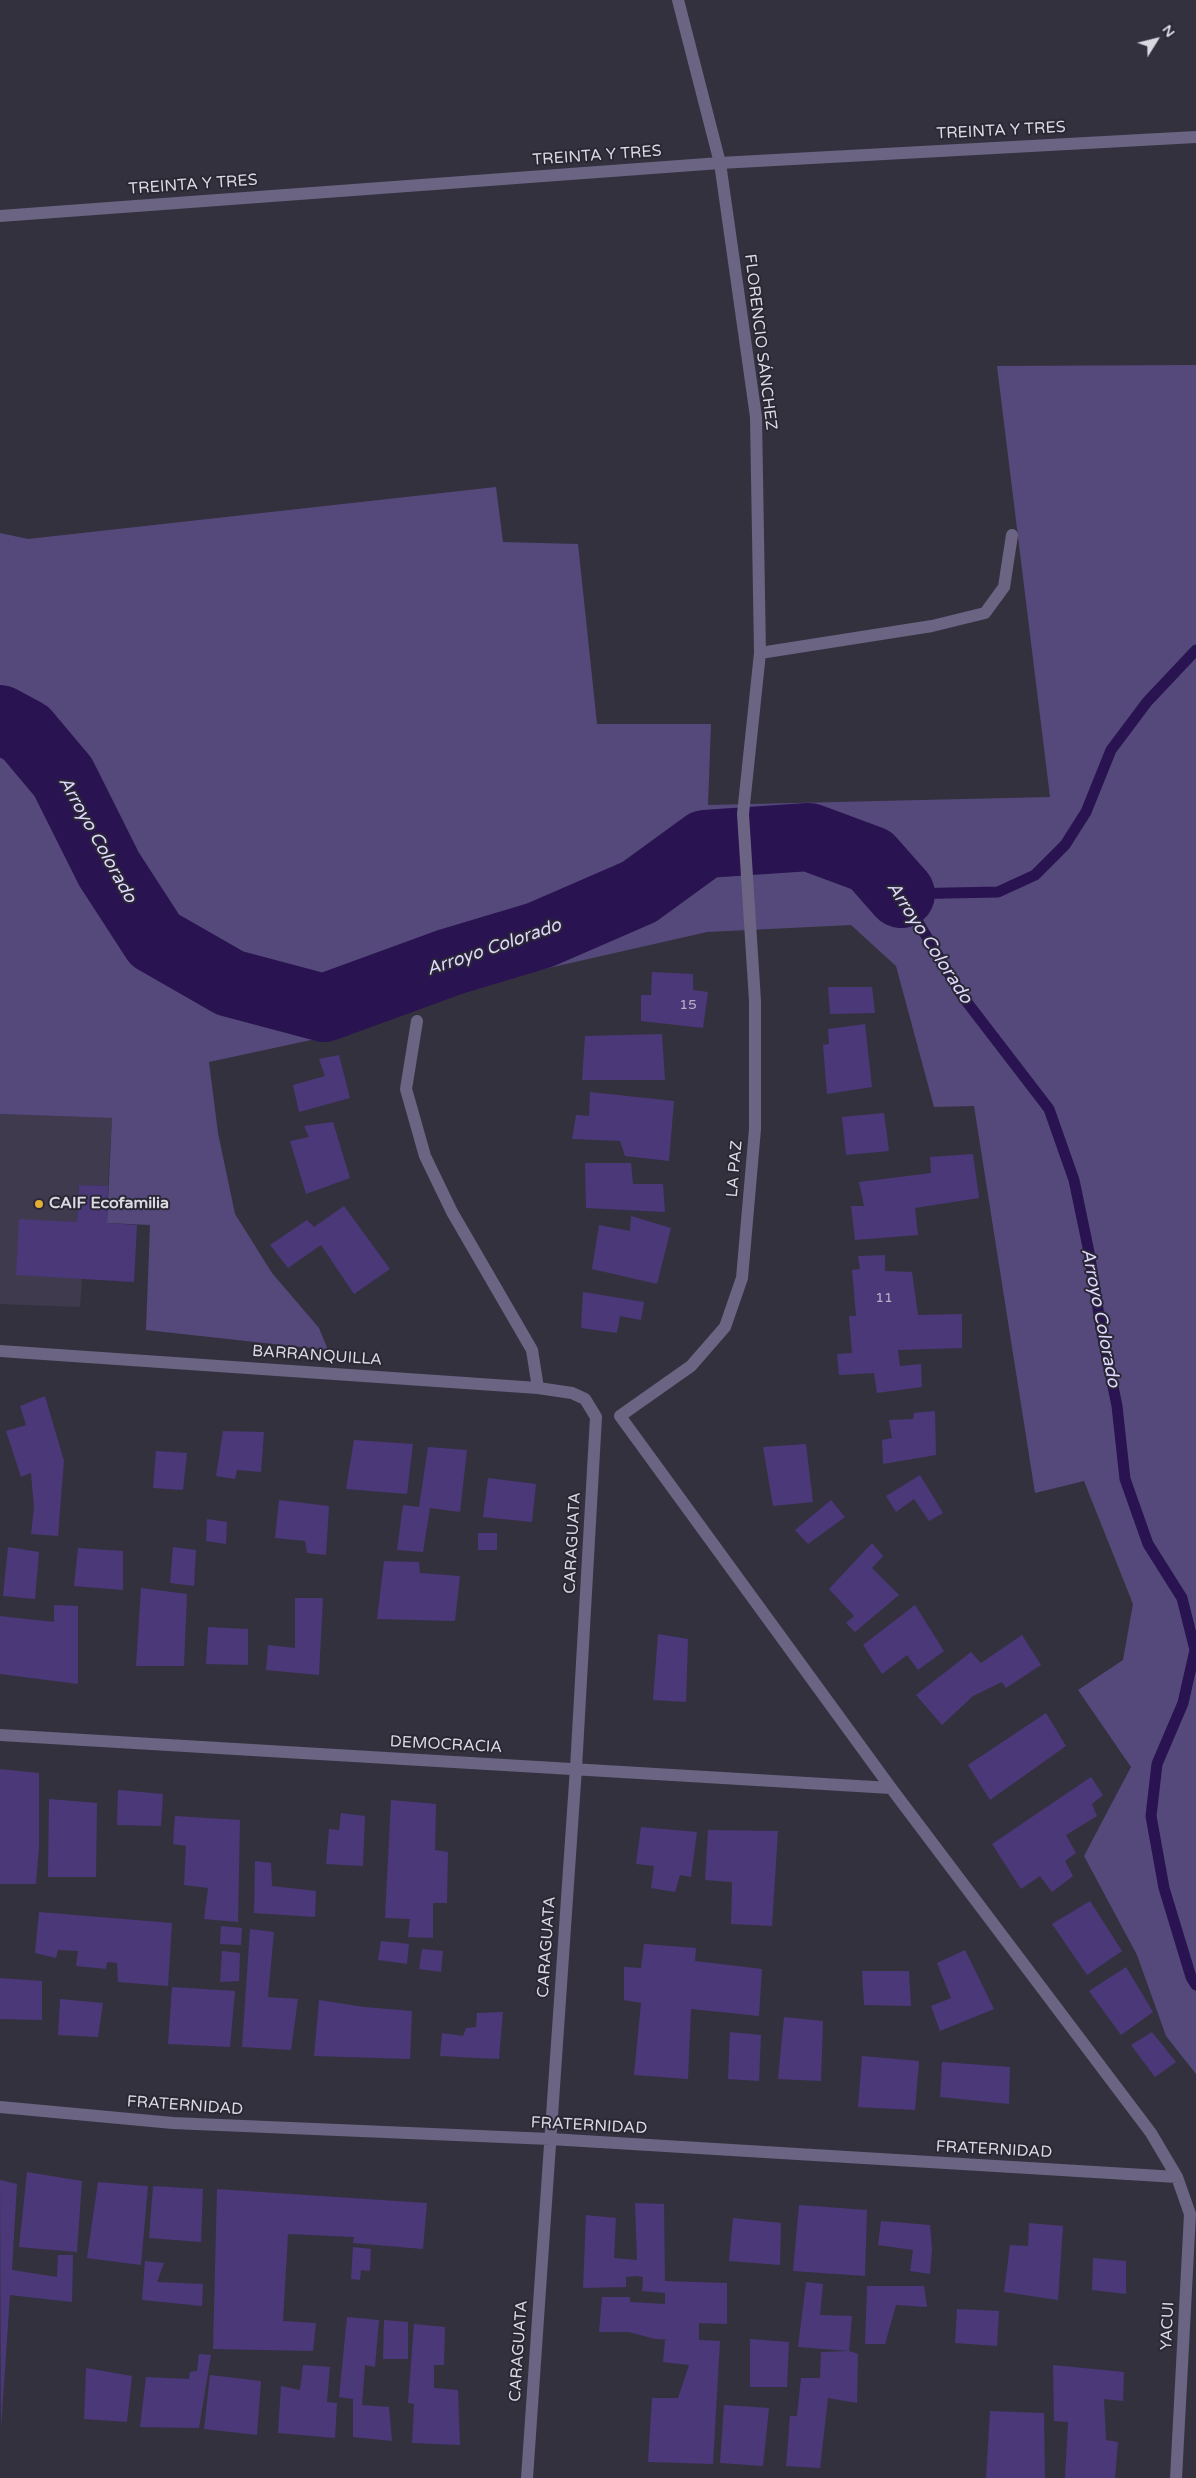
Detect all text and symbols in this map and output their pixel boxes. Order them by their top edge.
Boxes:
north arrow [1131,15,1181,65]
text: N [1158,21,1179,40]
street label: TREINTA Y TRES [936,118,1066,144]
street label: TREINTA Y TRES [532,142,662,170]
street label: TREINTA Y TRES [128,171,258,199]
street label: FLORENCIO SÁNCHEZ [740,253,780,431]
water label: Arroyo Colorado [53,773,141,907]
water label: Arroyo Colorado [882,878,976,1008]
water label: Arroyo Colorado [424,915,564,981]
house number: 15 [679,997,697,1013]
street label: LA PAZ [723,1140,747,1198]
place label: CAIF Ecofamilia [49,1194,169,1214]
marker: CAIF Ecofamilia [33,1198,45,1210]
water label: Arroyo Colorado [1076,1247,1124,1389]
house number: 11 [875,1290,893,1306]
street label: BARRANQUILLA [251,1342,383,1370]
street label: CARAGUATA [561,1492,585,1594]
street label: DEMOCRACIA [389,1732,503,1758]
street label: CARAGUATA [534,1896,560,1998]
street label: FRATERNIDAD [126,2092,244,2120]
street label: FRATERNIDAD [530,2113,648,2139]
street label: FRATERNIDAD [935,2137,1053,2163]
street label: CARAGUATA [506,2300,532,2402]
street label: YACUI [1157,2301,1179,2351]

